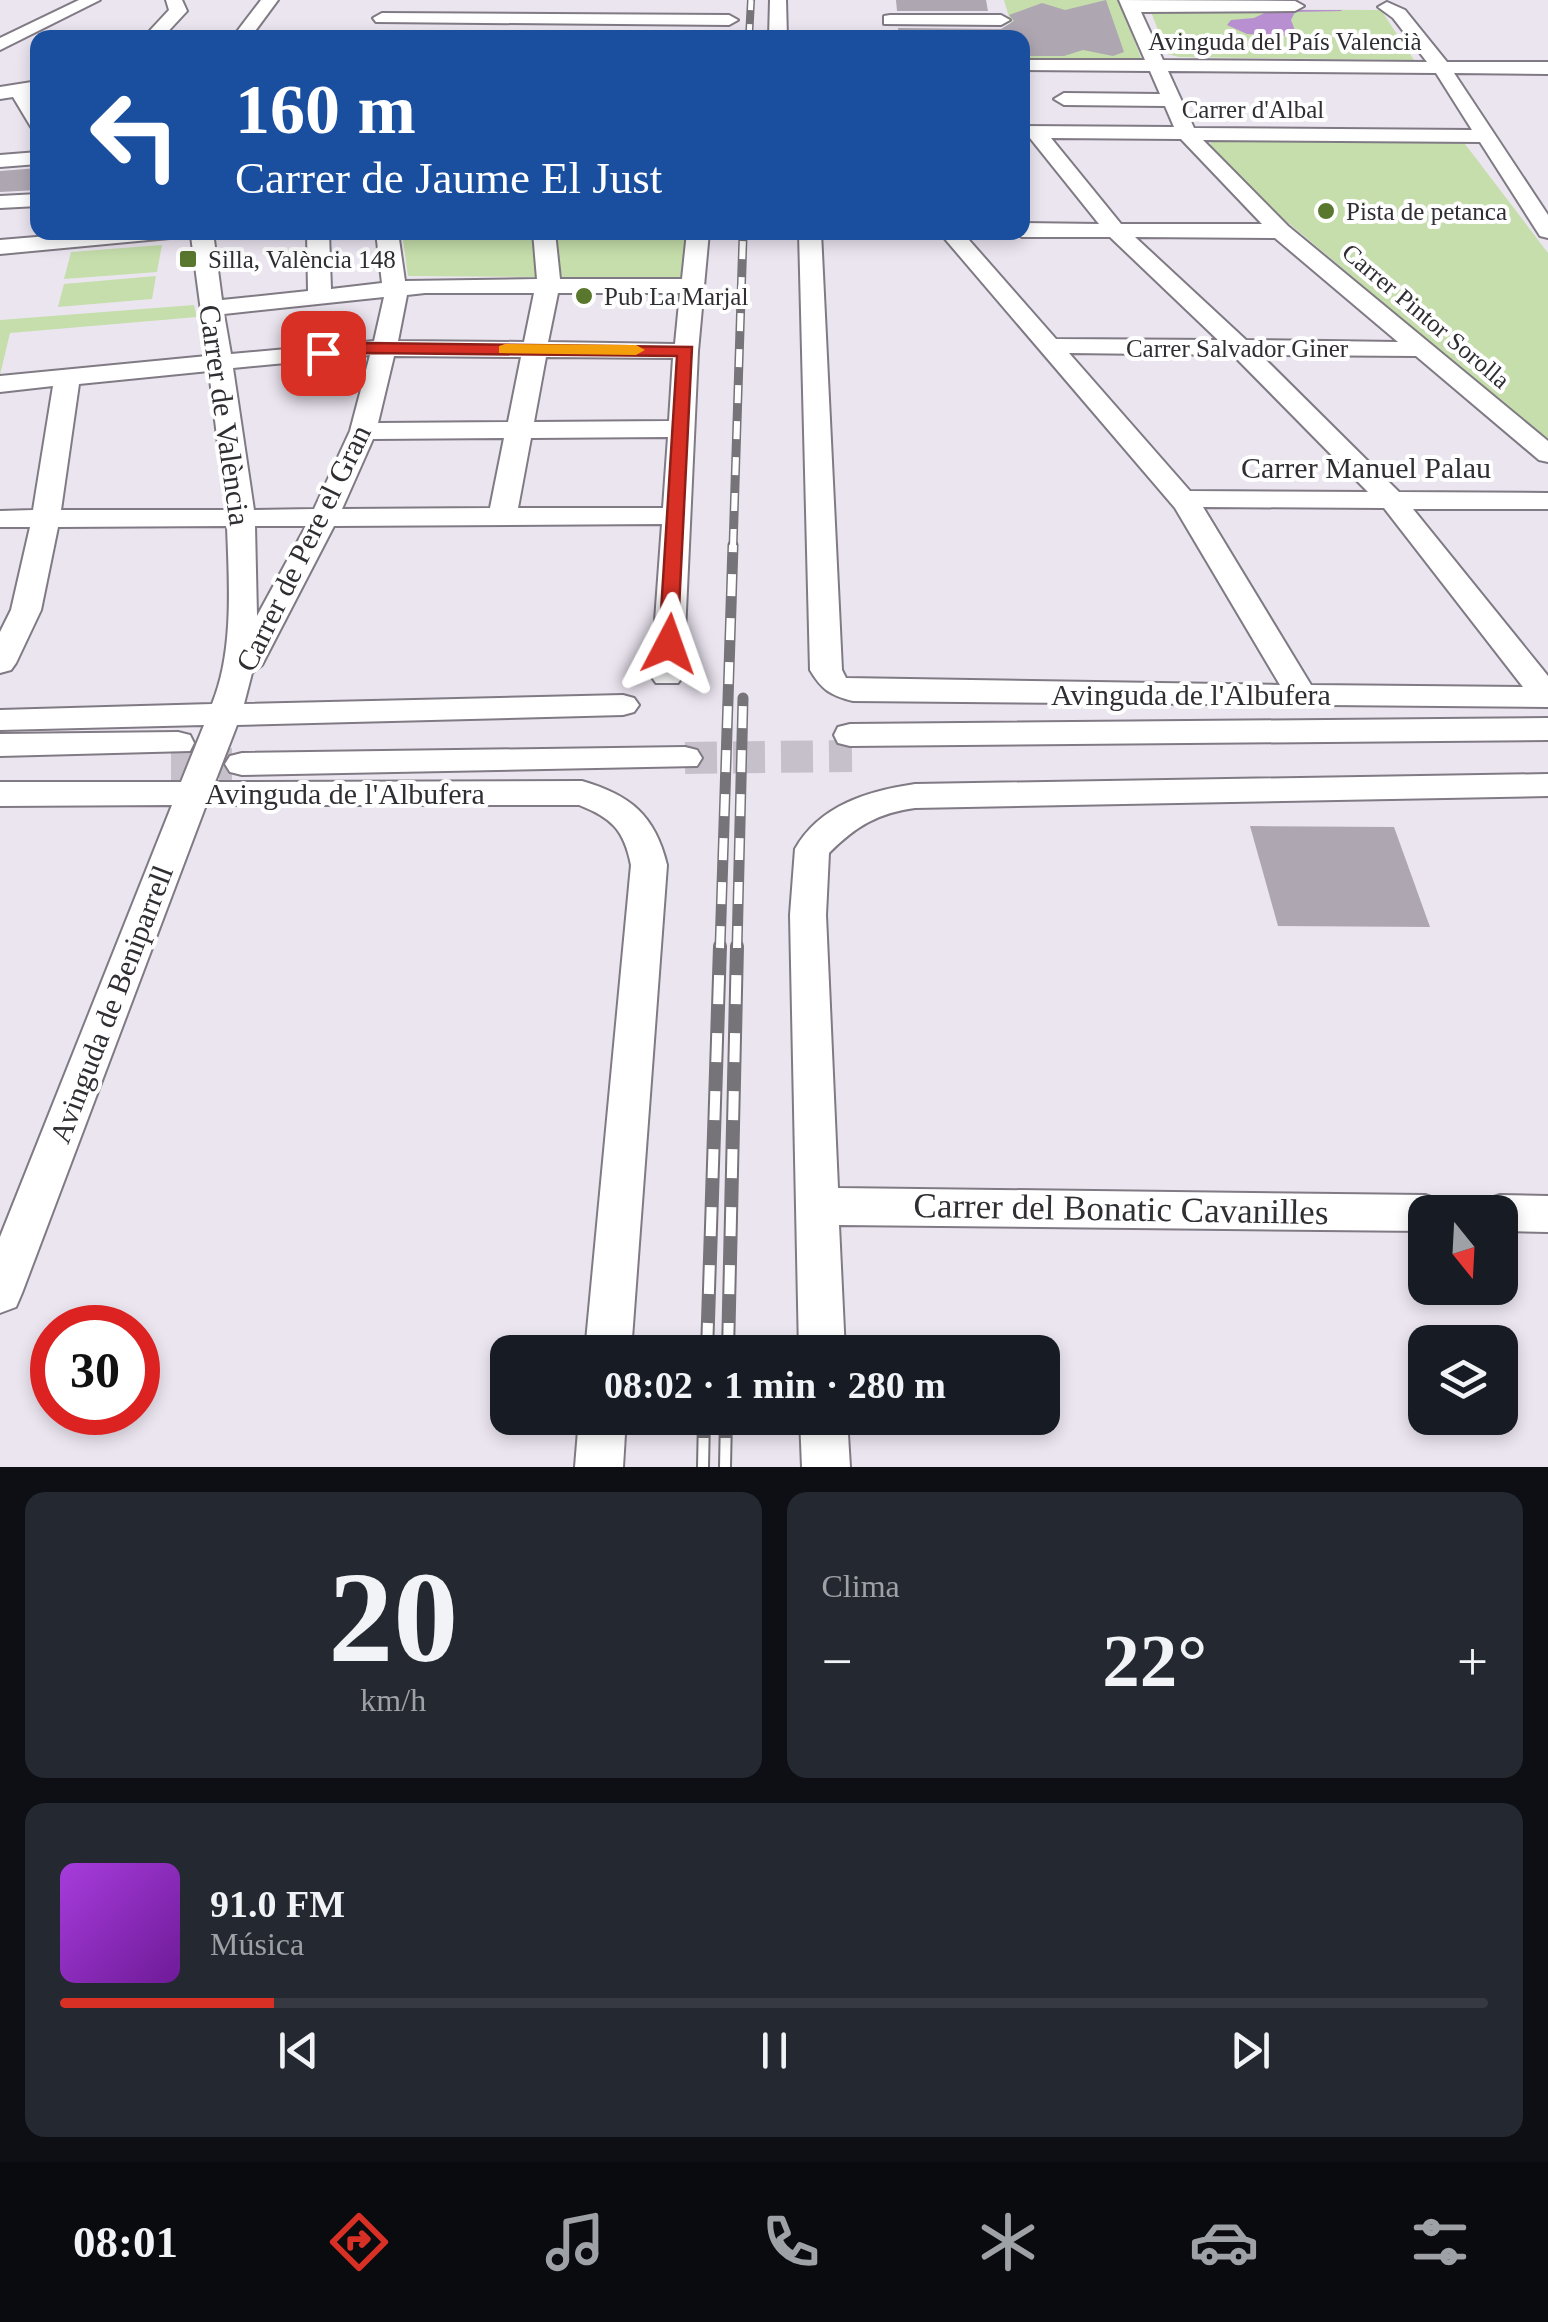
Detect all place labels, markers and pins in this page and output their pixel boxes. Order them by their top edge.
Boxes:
place label: Pista de petanca [1346,198,1507,225]
marker: Pista de petanca [1315,200,1337,222]
place label: Silla, València 148 [208,246,396,273]
marker: Silla, València 148 [177,248,199,270]
place label: Pub La Marjal [604,283,748,310]
marker: Pub La Marjal [573,285,595,307]
pin [281,311,366,396]

